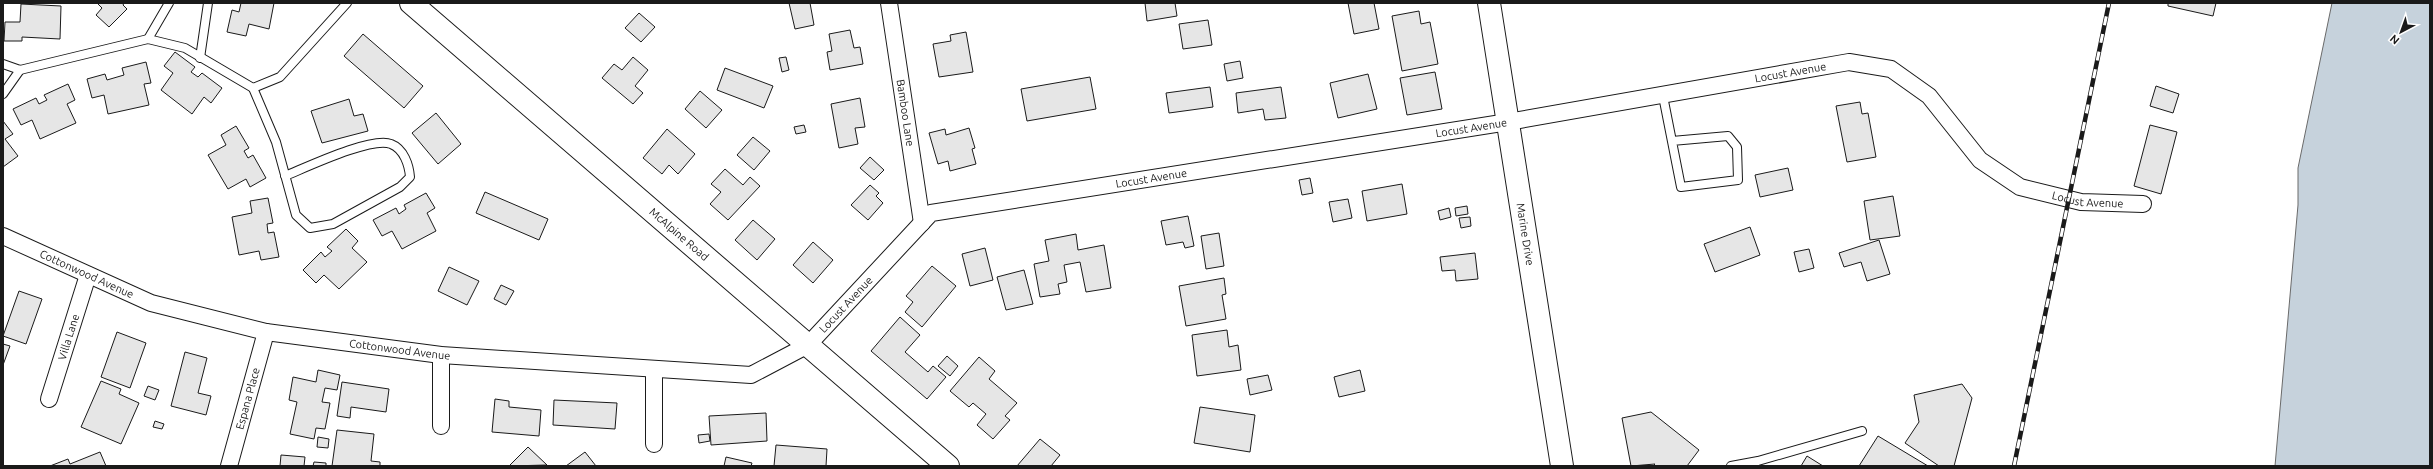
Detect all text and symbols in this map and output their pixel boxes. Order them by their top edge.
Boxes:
north arrow [2381,12,2421,52]
text: N [2387,32,2401,47]
street label: Locust Avenue [1754,60,1827,84]
street label: Bamboo Lane [895,78,916,147]
street label: Locust Avenue [1435,116,1508,139]
street label: Locust Avenue [1115,167,1188,190]
street label: Locust Avenue [2051,189,2124,209]
street label: Marine Drive [1515,202,1536,266]
street label: McAlpine Road [647,205,711,263]
street label: Cottonwood Avenue [38,247,136,300]
street label: Locust Avenue [817,274,875,335]
street label: Villa Lane [56,312,81,362]
street label: Cottonwood Avenue [348,337,451,362]
street label: Espana Place [233,366,262,431]

